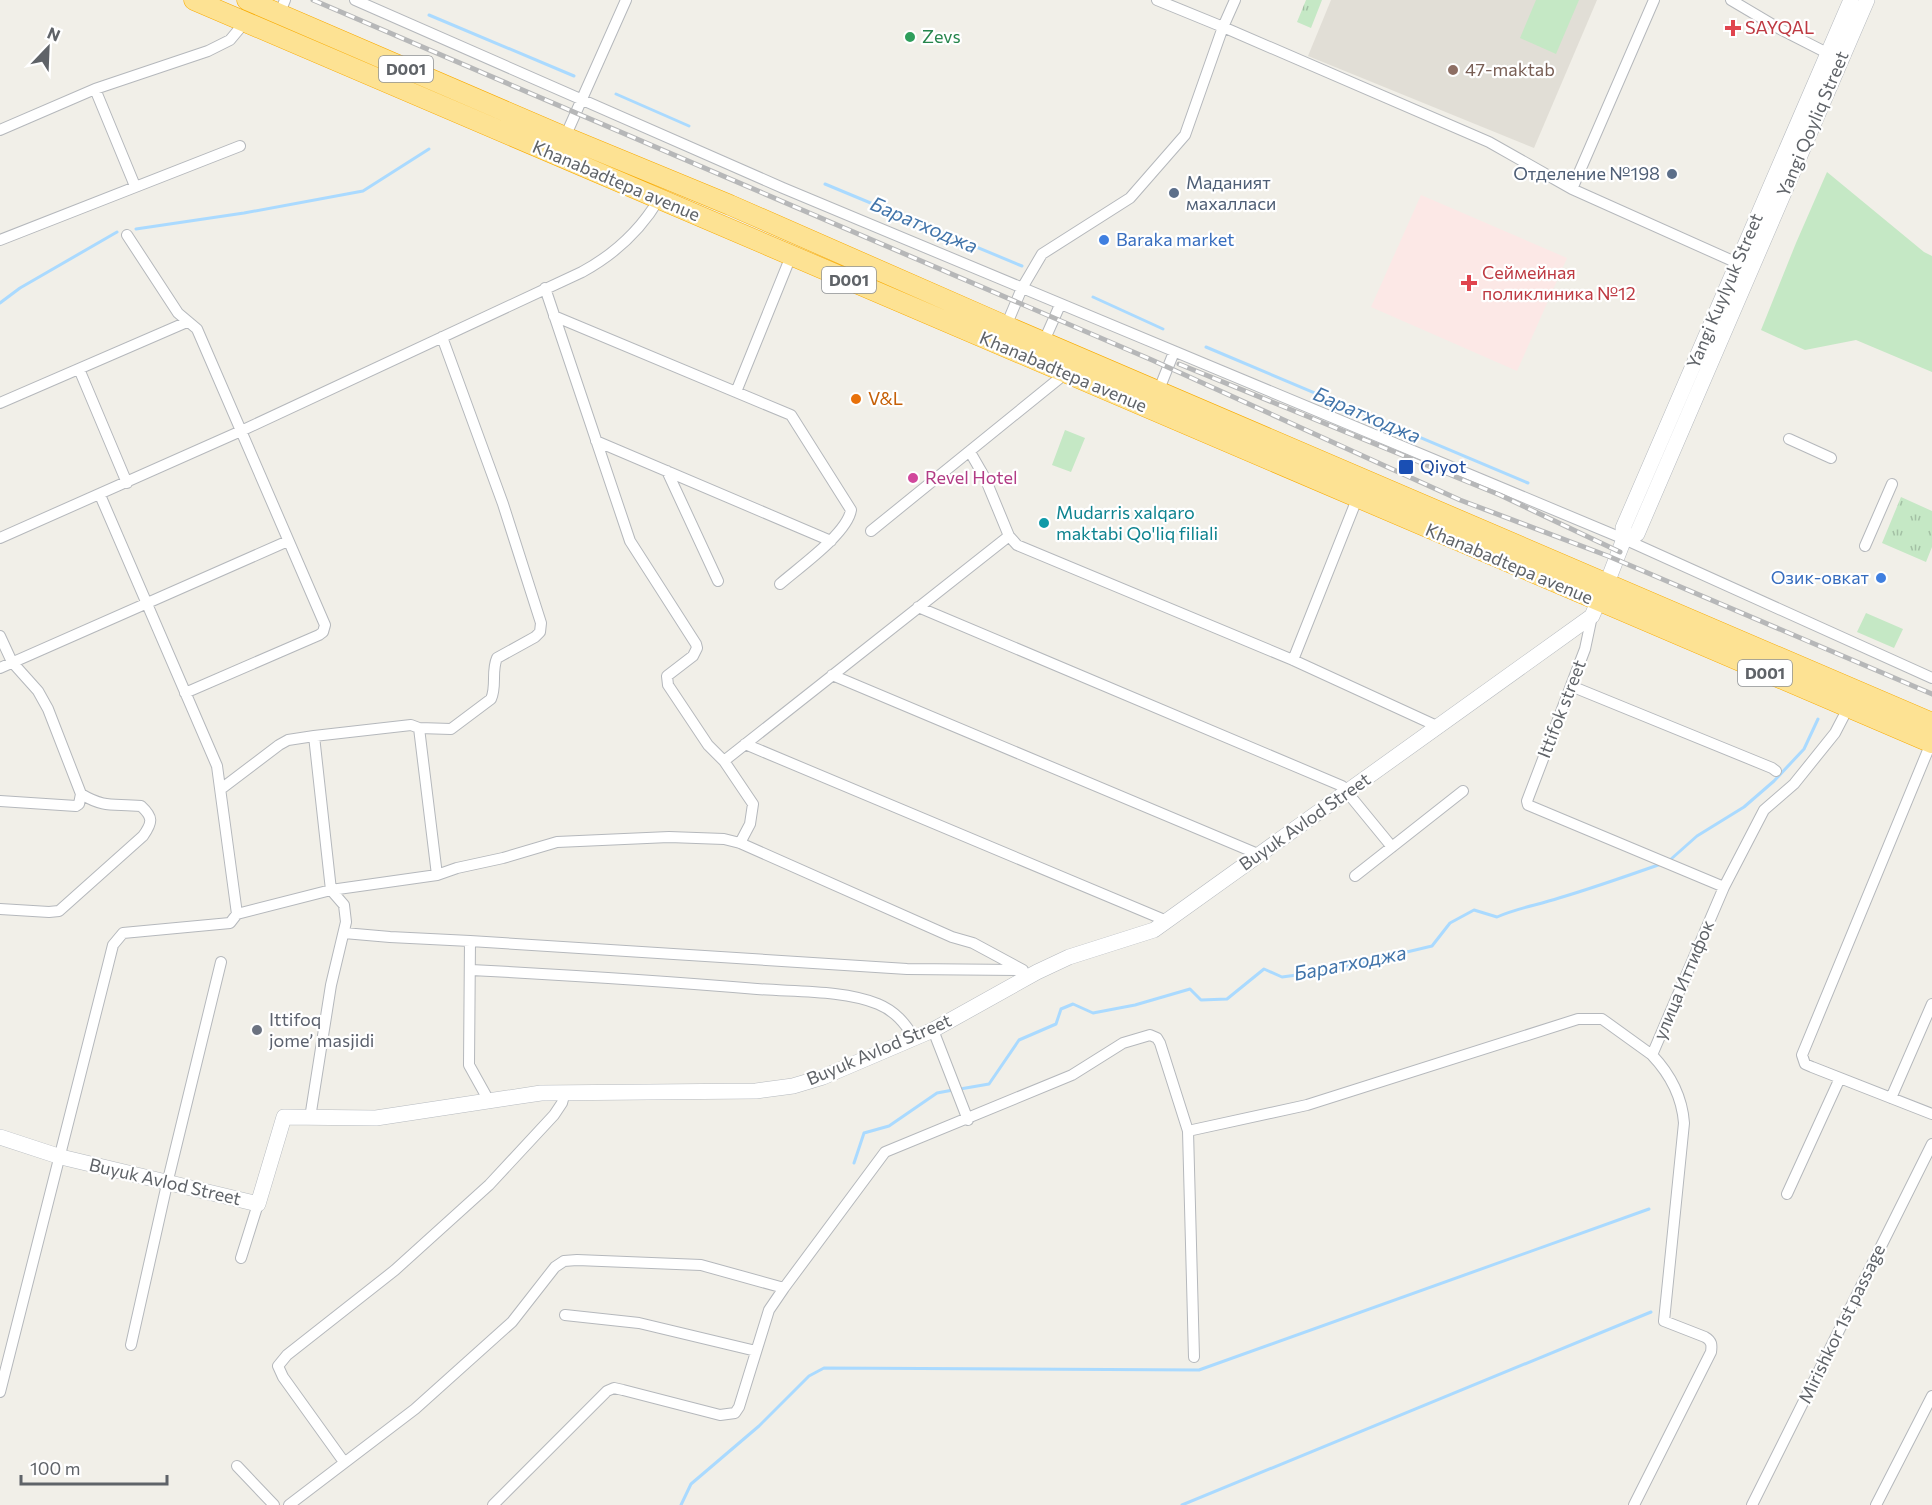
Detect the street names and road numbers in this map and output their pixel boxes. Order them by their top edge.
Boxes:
street label: Yangi Qoyliq Street [1771,48,1853,200]
road number: D001 [379,56,433,82]
street label: Khanabadtepa avenue [529,135,703,225]
street label: Yangi Kuylyuk Street [1681,210,1767,372]
road number: D001 [822,267,876,293]
street label: Khanabadtepa avenue [976,326,1150,416]
street label: Khanabadtepa avenue [1422,518,1596,608]
street label: Ittifok street [1532,656,1590,761]
road number: D001 [1738,660,1792,686]
street label: Buyuk Avlod Street [1235,768,1374,875]
street label: улица Иттифок [1648,916,1718,1043]
street label: Buyuk Avlod Street [803,1009,954,1090]
street label: Buyuk Avlod Street [87,1153,243,1209]
street label: Mirishkor 1st passage [1793,1240,1889,1407]

